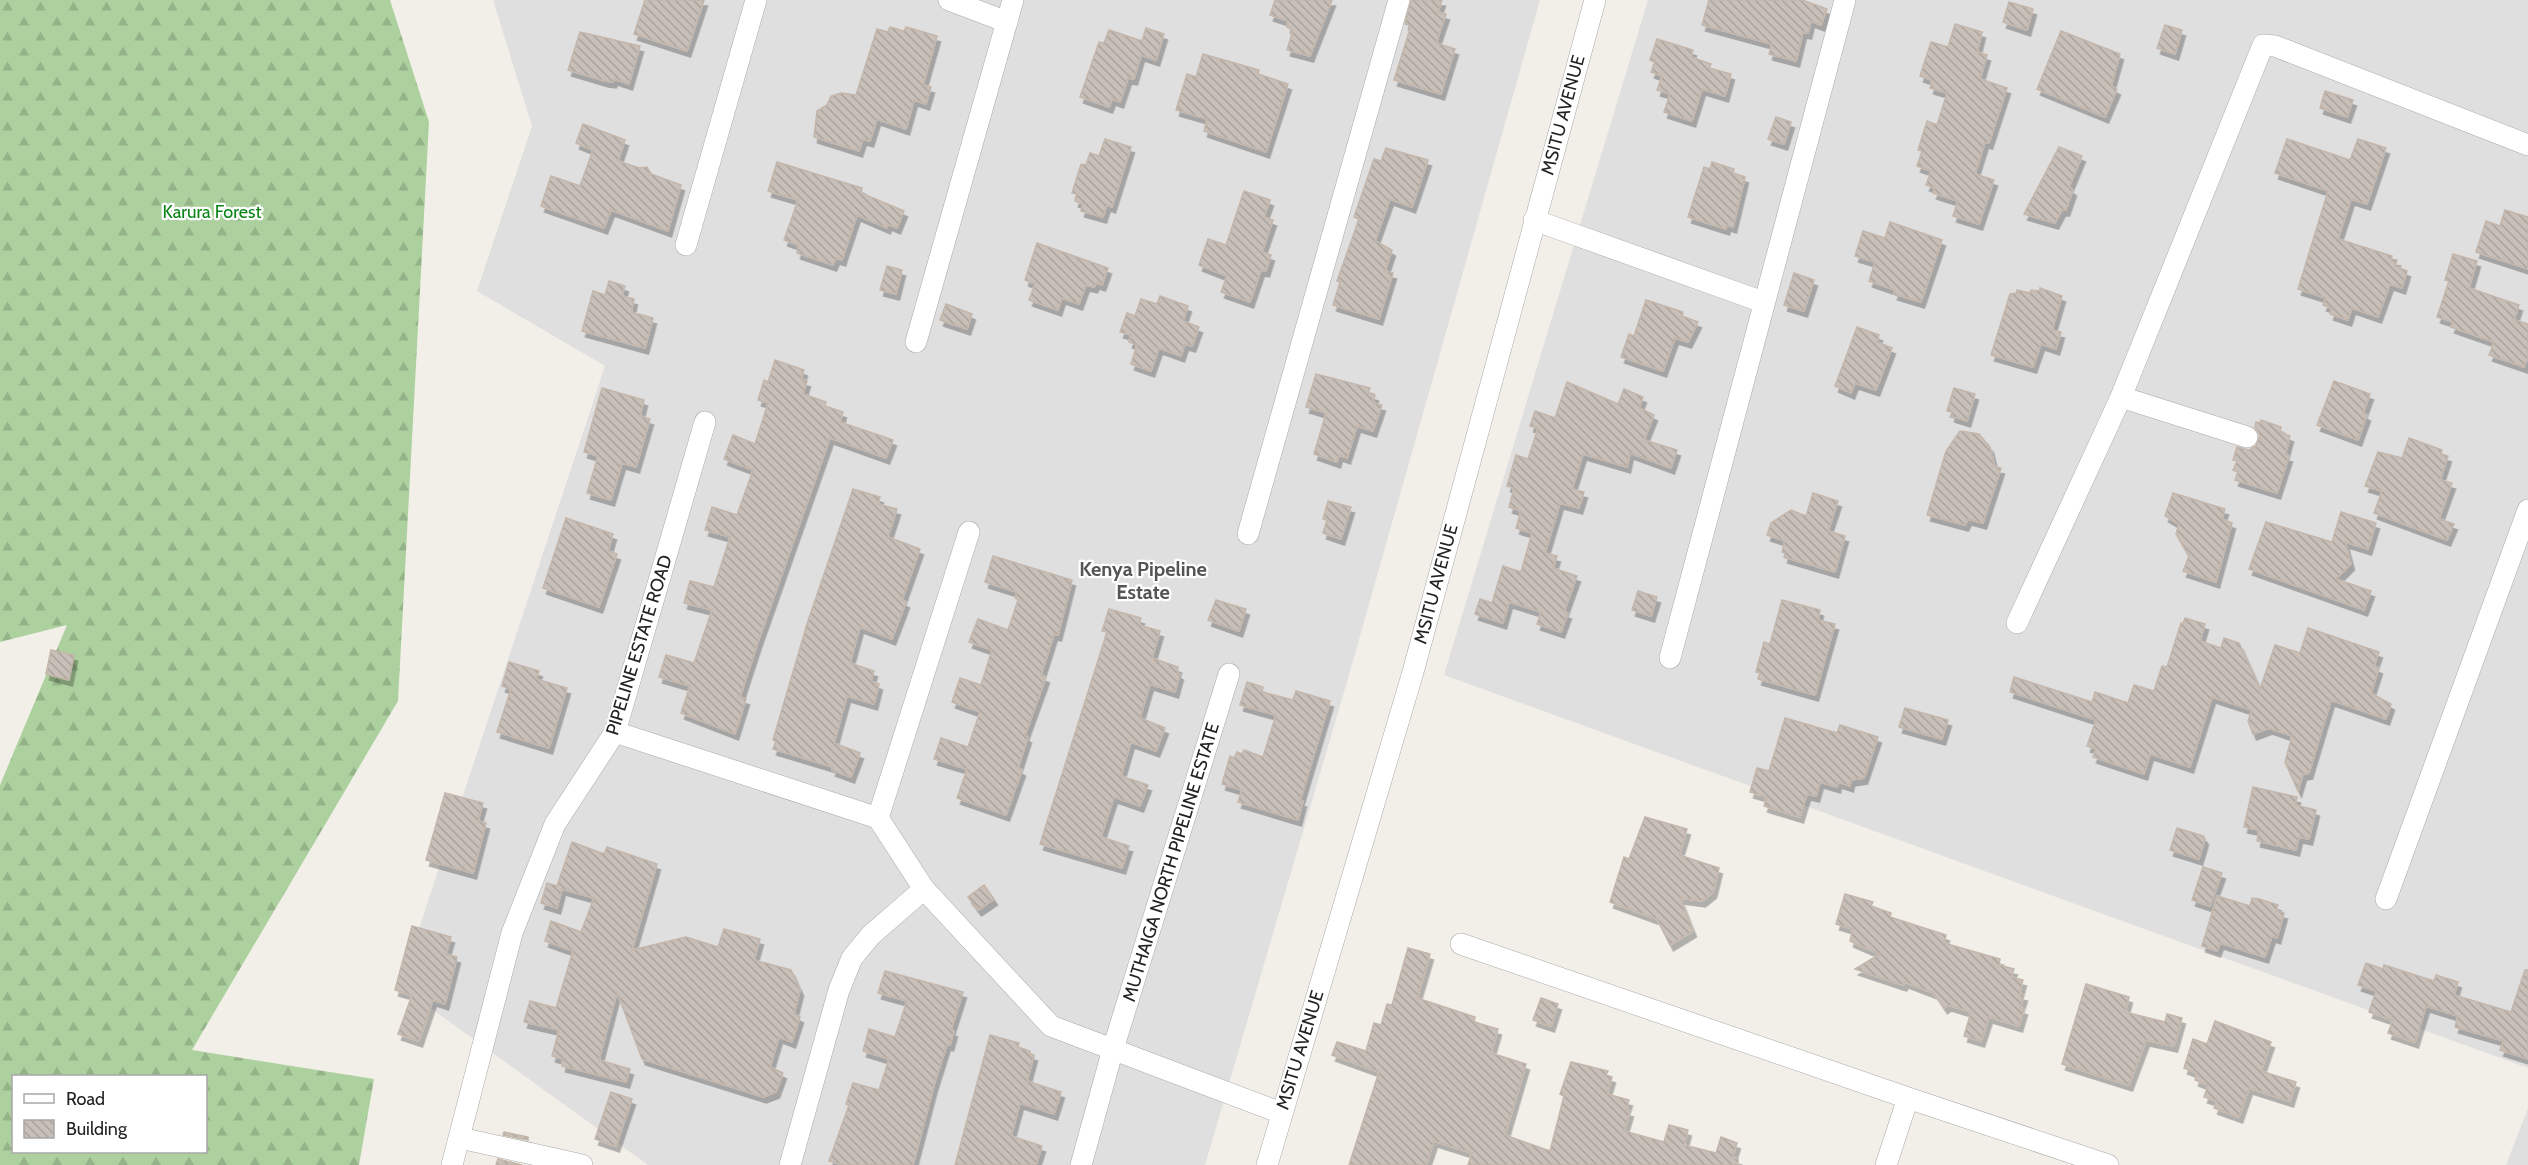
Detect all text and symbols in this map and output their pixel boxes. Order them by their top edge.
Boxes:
street label: MSITU AVENUE [1536,53,1590,177]
park label: Karura Forest [163,201,261,223]
street label: MSITU AVENUE [1409,522,1463,646]
street label: PIPELINE ESTATE ROAD [601,552,677,738]
district label: Kenya Pipeline Estate [1079,557,1207,604]
street label: MUTHAIGA NORTH PIPELINE ESTATE [1118,720,1224,1004]
street label: MSITU AVENUE [1271,988,1329,1112]
legend [12,1075,207,1153]
text: Road [66,1088,105,1110]
text: Building [66,1118,128,1140]

